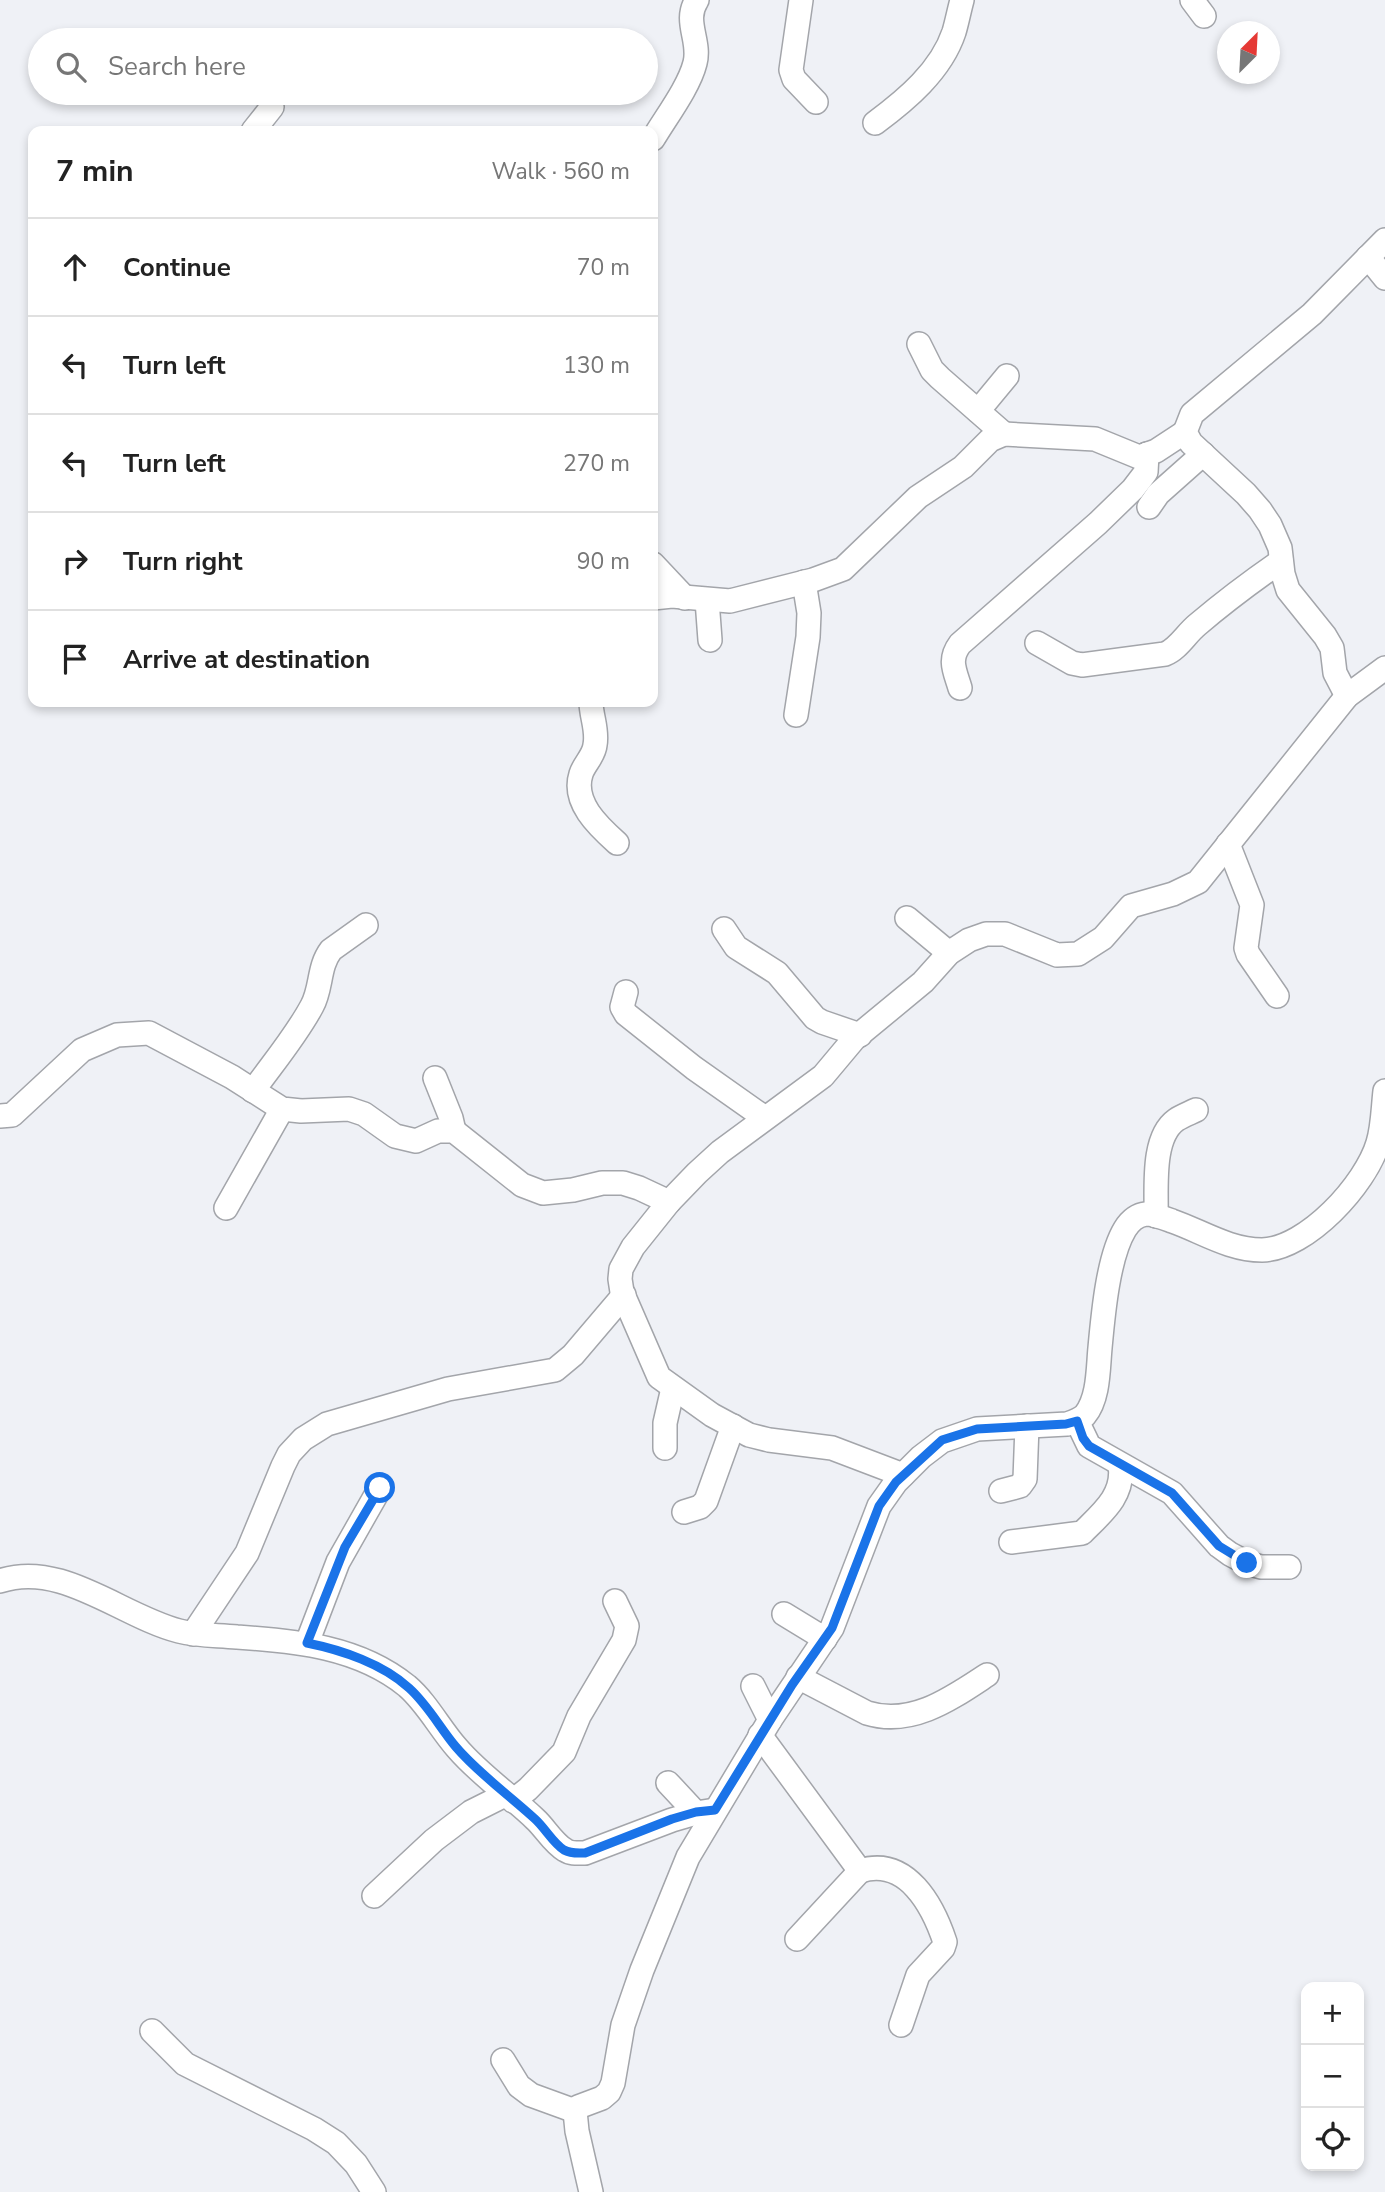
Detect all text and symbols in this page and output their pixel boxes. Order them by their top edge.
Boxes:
north arrow [1217,21,1280,84]
search box [28,28,658,105]
icon: search [52,48,90,86]
text: Search here [108,49,246,84]
text: 7 min [56,151,134,192]
text: Walk · 560 m [491,156,630,187]
icon: ahead [56,248,94,286]
text: Continue [123,250,231,285]
text: 70 m [577,252,630,283]
icon: left [56,346,94,384]
text: Turn left [123,348,226,383]
text: 130 m [563,350,630,381]
icon: left [56,444,94,482]
text: Turn left [123,446,226,481]
text: 270 m [563,448,630,479]
icon: right [56,542,94,580]
text: Turn right [123,544,242,579]
text: 90 m [577,546,630,577]
icon: arrive [56,640,94,678]
text: Arrive at destination [123,642,370,677]
route start [364,1472,395,1503]
route end [1231,1547,1262,1578]
map controls [1301,1982,1364,2171]
button: + [1301,1982,1364,2045]
button: − [1301,2045,1364,2108]
button: locate [1301,2108,1364,2171]

